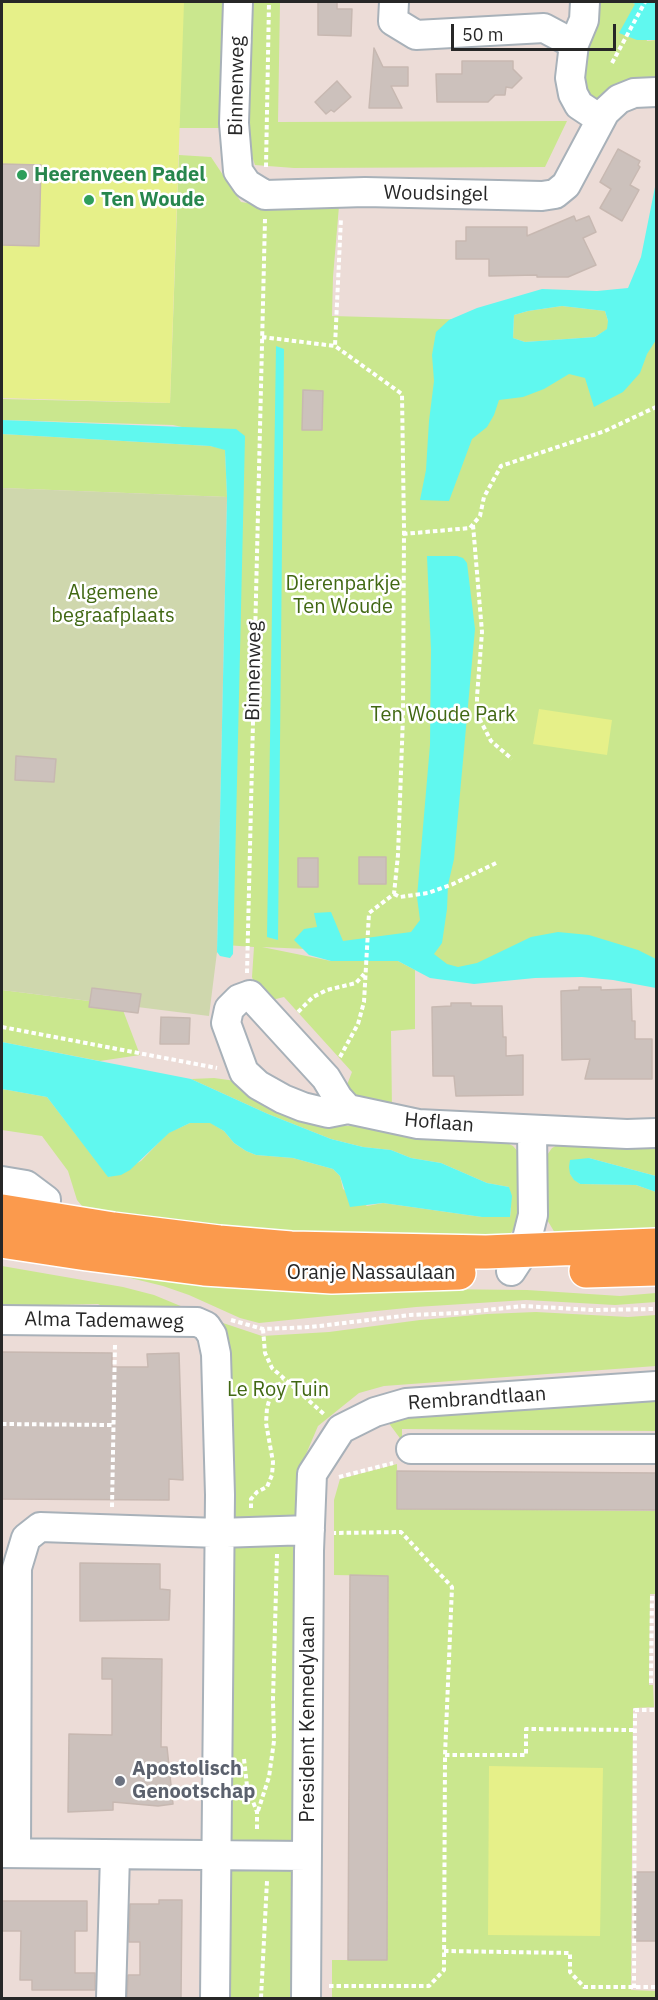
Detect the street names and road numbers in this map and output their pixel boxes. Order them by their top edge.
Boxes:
street label: Binnenweg [224,36,250,136]
street label: Woudsingel [383,181,489,207]
street label: Binnenweg [241,621,267,721]
street label: Hoflaan [403,1108,475,1138]
street label: Oranje Nassaulaan [287,1261,455,1285]
street label: Alma Tademaweg [24,1308,184,1334]
street label: Rembrandtlaan [407,1382,547,1416]
street label: President Kennedylaan [296,1615,320,1823]

